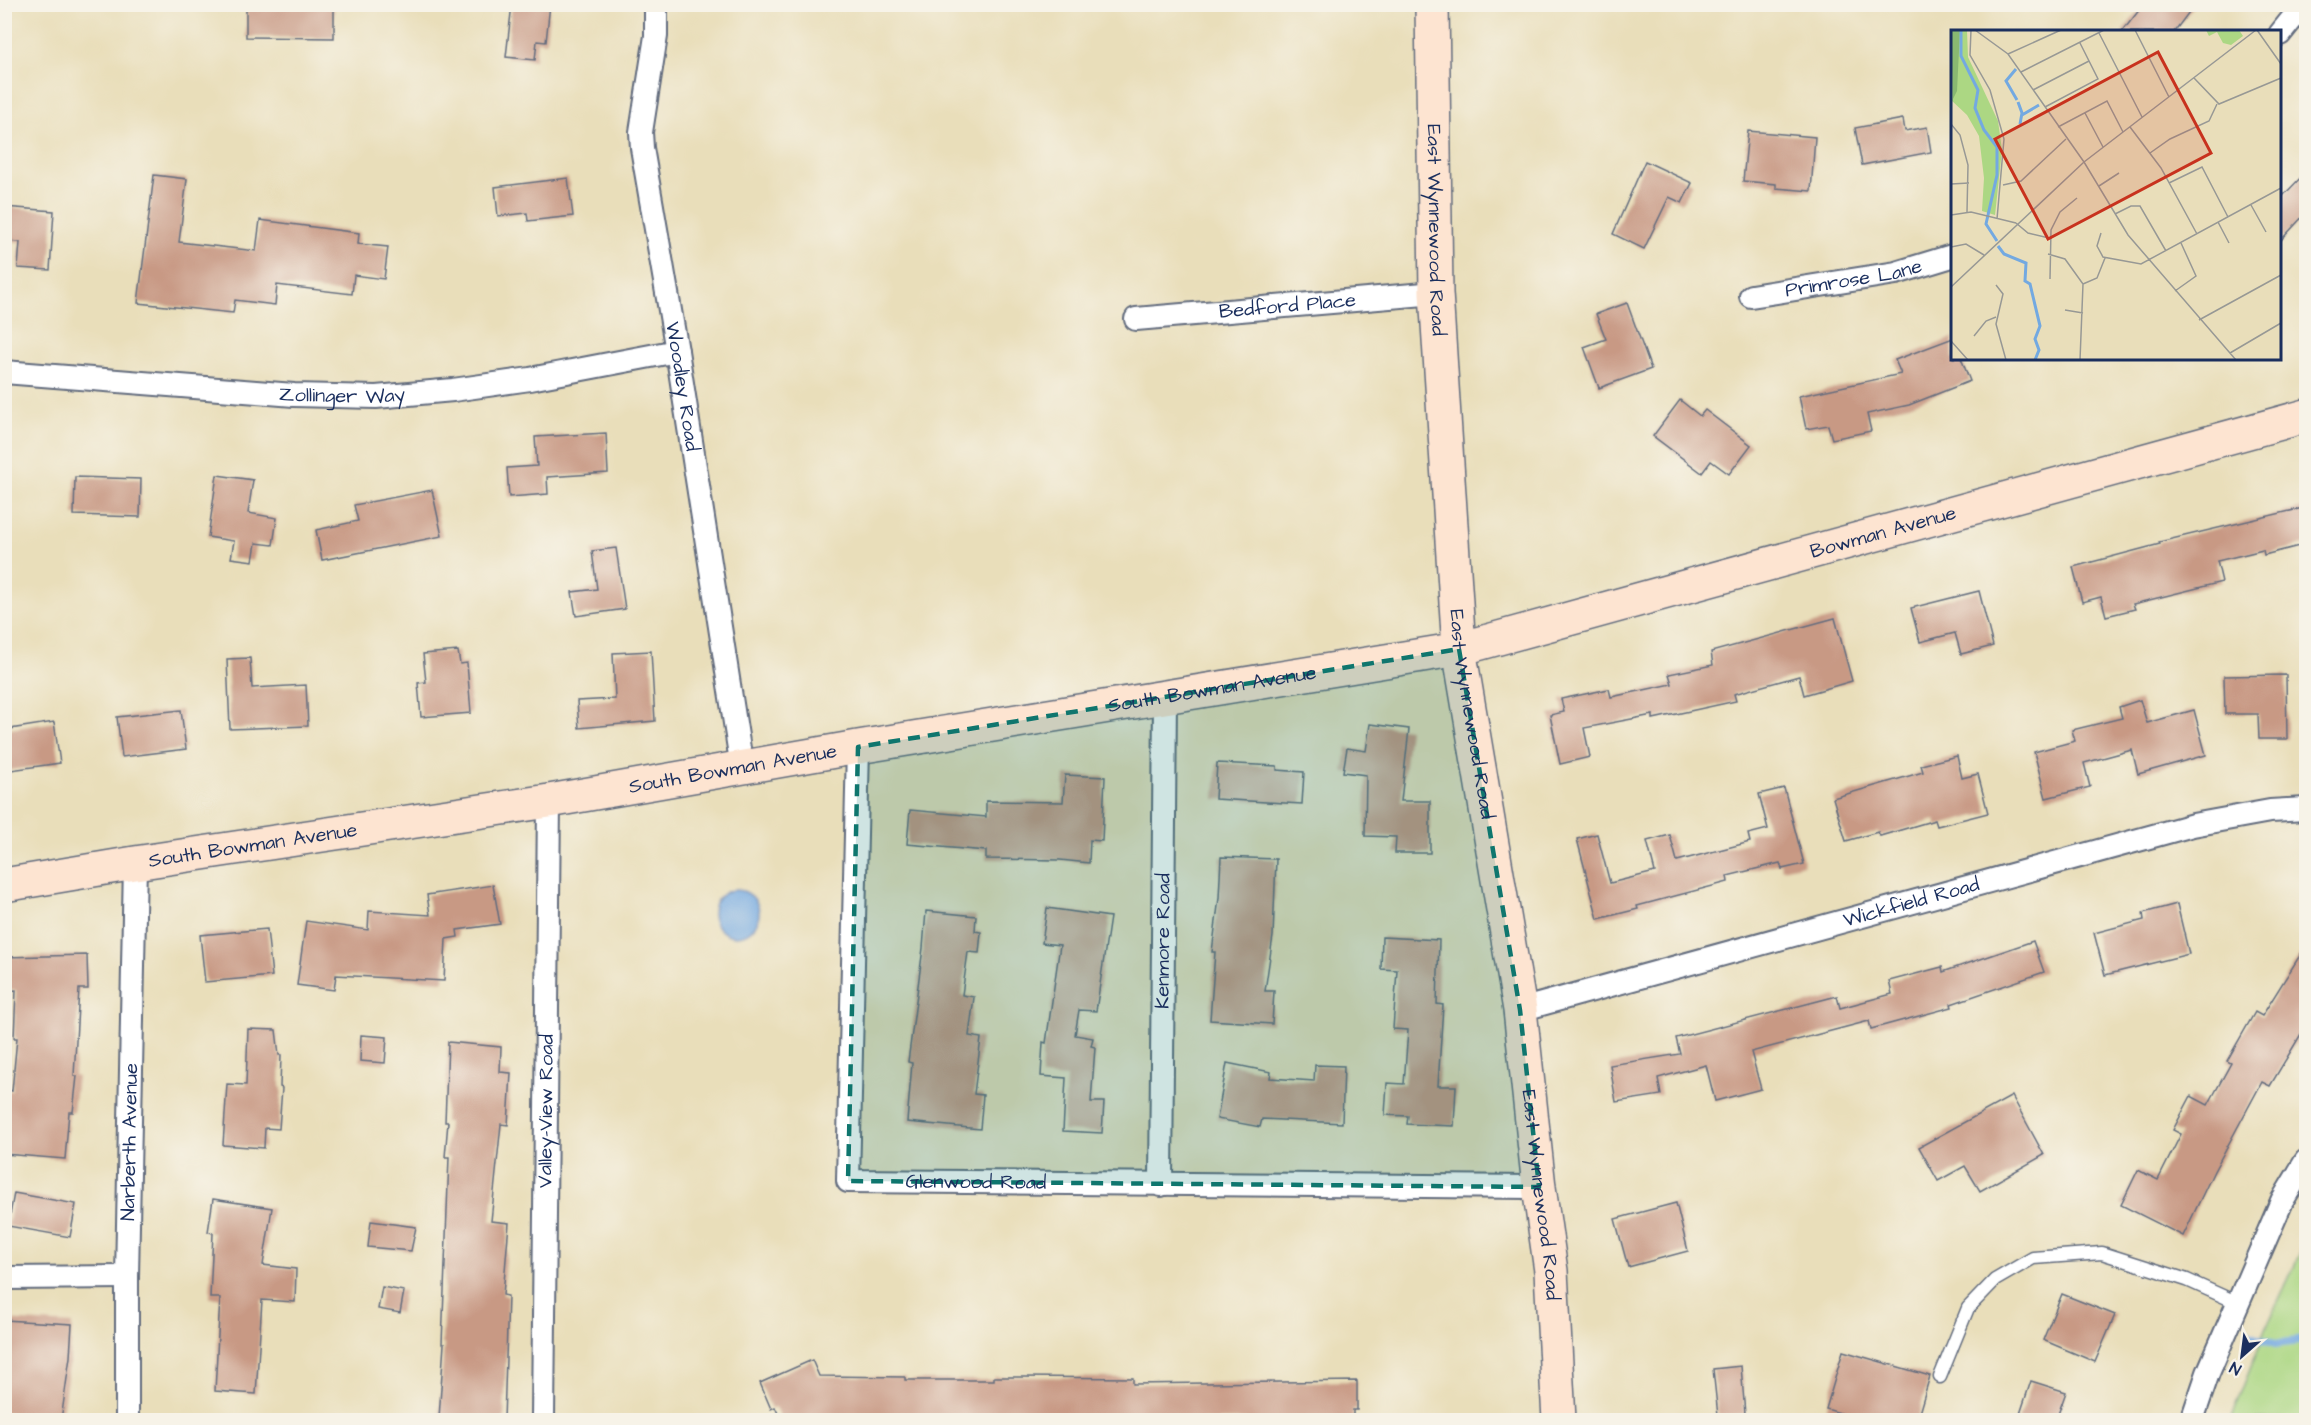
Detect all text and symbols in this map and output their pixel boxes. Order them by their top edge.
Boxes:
inset map [1951,30,2281,360]
street label: East Wynnewood Road [1420,124,1453,337]
street label: Primrose Lane [1783,252,1926,304]
street label: Bedford Place [1218,286,1357,326]
street label: Woodley Road [658,320,706,453]
street label: Zollinger Way [278,380,407,411]
street label: Bowman Avenue [1807,499,1960,566]
street label: East Wynnewood Road [1442,609,1501,821]
street label: South Bowman Avenue [1106,658,1319,720]
street label: South Bowman Avenue [627,737,839,801]
street label: South Bowman Avenue [147,816,359,875]
street label: Wickfield Road [1840,870,1983,934]
street label: Kenmore Road [1148,873,1178,1009]
street label: Valley-View Road [531,1034,561,1188]
street label: Narberth Avenue [114,1063,145,1221]
street label: East Wynnewood Road [1515,1088,1567,1301]
street label: Glenwood Road [905,1167,1046,1197]
north arrow [2212,1326,2272,1386]
text: N [2226,1356,2245,1380]

